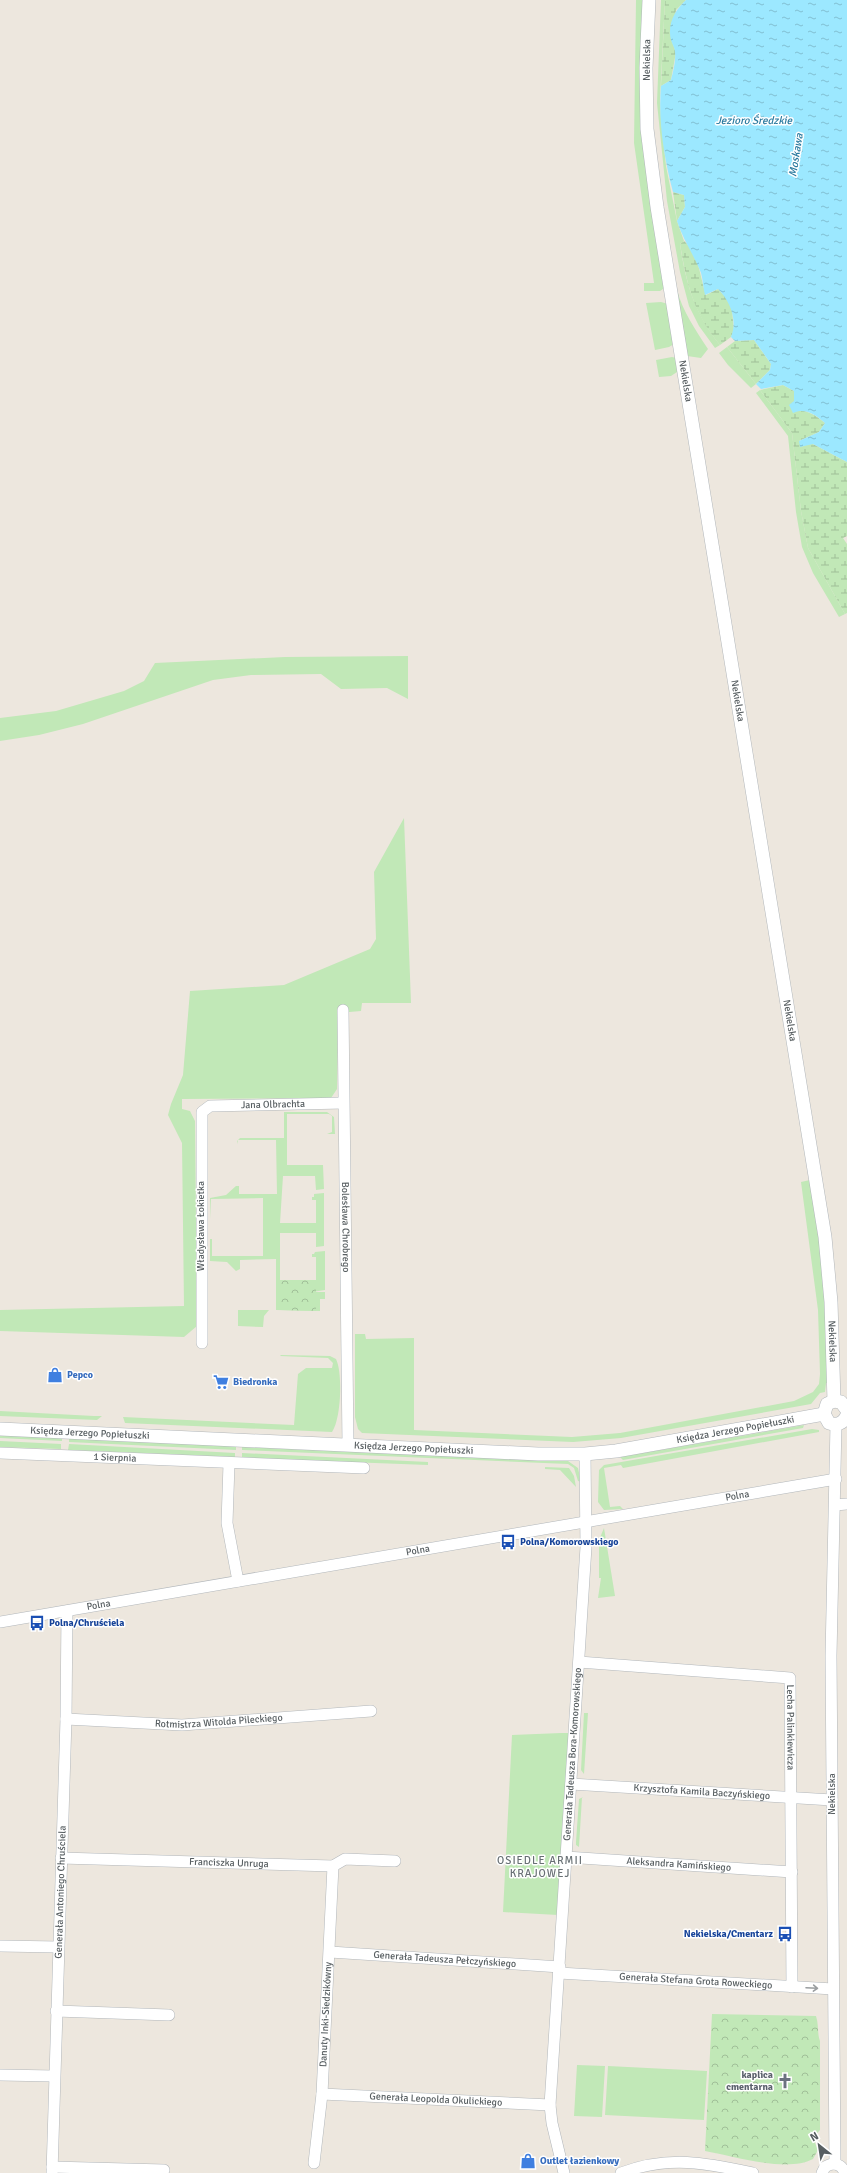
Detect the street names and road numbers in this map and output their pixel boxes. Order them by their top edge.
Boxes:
street label: Nekielska [641,39,653,81]
street label: Nekielska [676,359,695,403]
street label: Nekielska [728,679,747,722]
street label: Nekielska [780,999,799,1042]
street label: Jana Olbrachta [241,1098,305,1111]
street label: Władysława Łokietka [195,1181,207,1271]
street label: Bolesława Chrobrego [339,1182,352,1272]
street label: Nekielska [826,1320,839,1363]
street label: Księdza Jerzego Popiełuszki [676,1413,795,1446]
street label: Księdza Jerzego Popiełuszki [30,1424,150,1442]
street label: Księdza Jerzego Popiełuszki [354,1439,474,1457]
street label: 1 Sierpnia [93,1451,137,1465]
street label: Polna [724,1488,750,1504]
street label: Polna [405,1543,431,1558]
street label: Polna [86,1597,111,1613]
street label: Generała Tadeusza Bora-Komorowskiego [561,1667,584,1841]
street label: Lecha Palinkiewicza [784,1684,797,1770]
street label: Rotmistrza Witolda Pileckiego [155,1712,283,1731]
street label: Nekielska [826,1773,838,1815]
street label: Krzysztofa Kamila Baczyńskiego [633,1782,770,1802]
street label: Generała Antoniego Chruściela [53,1825,69,1959]
street label: Aleksandra Kamińskiego [626,1855,731,1874]
street label: Franciszka Unruga [189,1856,269,1870]
street label: Generała Tadeusza Pełczyńskiego [373,1949,517,1970]
street label: Danuty Inki-Siedzikówny [317,1961,334,2067]
street label: Generała Stefana Grota Roweckiego [619,1971,773,1991]
street label: Generała Leopolda Okulickiego [369,2090,503,2109]

